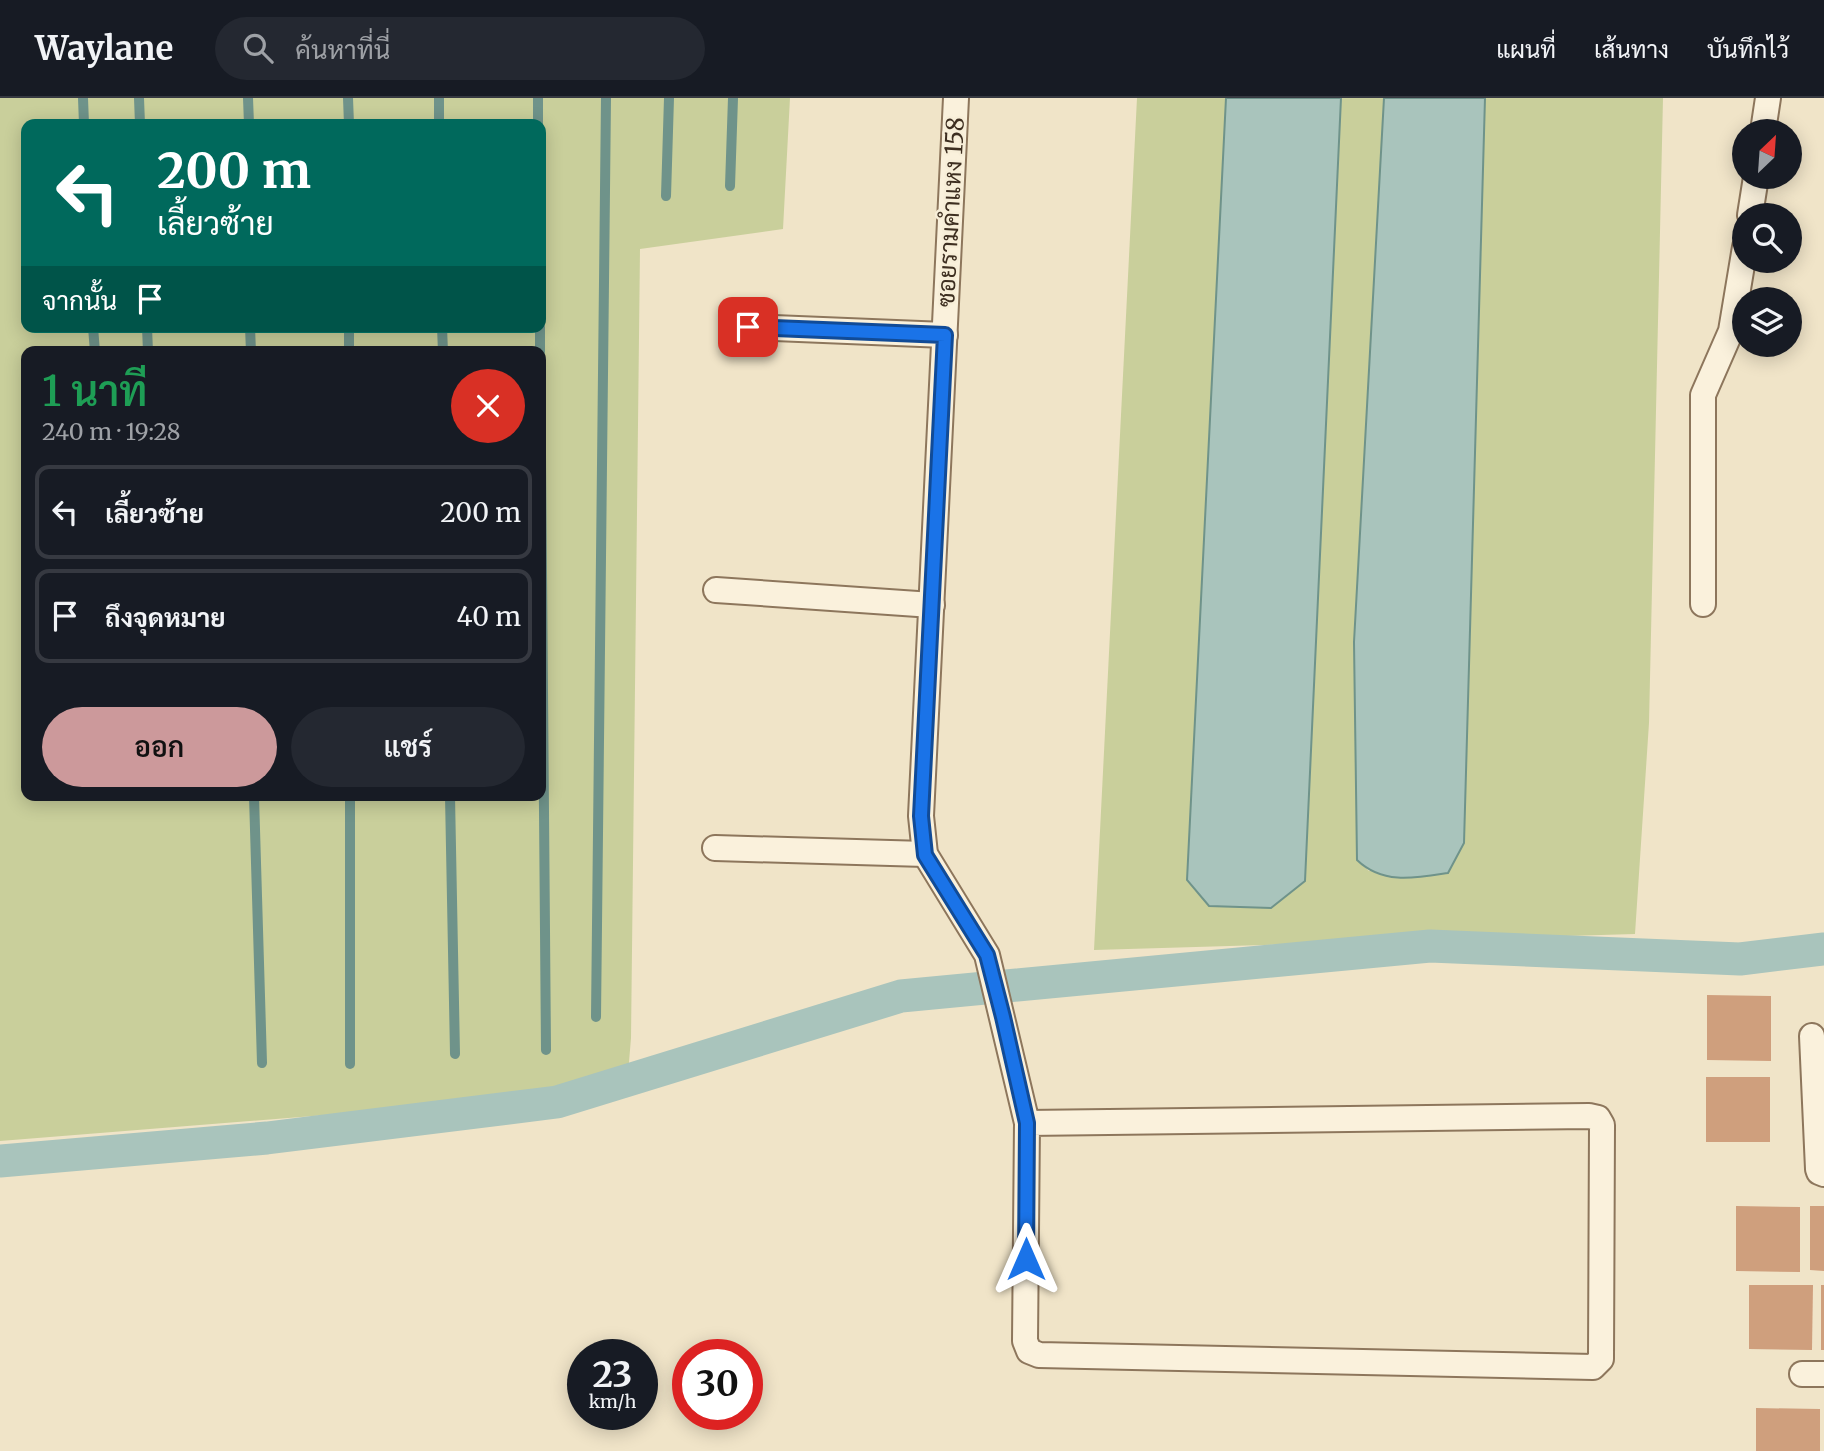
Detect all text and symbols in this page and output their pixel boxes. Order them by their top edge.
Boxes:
search box [215,17,705,80]
text: Waylane [35,28,173,69]
icon: search [239,29,277,67]
text: ค้นหาที่นี่ [295,33,390,66]
text: แผนที่ [1496,34,1556,65]
text: เส้นทาง [1594,34,1669,65]
text: บันทึกไว้ [1707,34,1789,65]
street label: ซอยรามคำแหง 158 [930,116,971,308]
north arrow [1732,119,1802,189]
map controls [1732,119,1802,357]
text: 200 m [157,140,311,201]
icon: left [42,147,133,238]
button: search [1732,203,1802,273]
text: เลี้ยวซ้าย [157,204,274,244]
icon: arrive [131,280,169,318]
text: จากนั้น [42,284,117,317]
button: layers [1732,287,1802,357]
pin [718,297,778,357]
icon: arrive [729,308,767,346]
text: 1 นาที [42,365,148,417]
button: close [451,369,525,443]
text: 240 m · 19:28 [42,417,181,446]
icon: left [46,493,84,531]
text: 200 m [440,496,521,529]
text: เลี้ยวซ้าย [105,497,204,530]
icon: arrive [46,597,84,635]
text: 40 m [457,600,521,633]
text: ถึงจุดหมาย [105,601,226,634]
button: ออก [42,707,277,787]
button: แชร์ [291,707,525,787]
position arrow [989,1222,1063,1296]
speed limit sign: 30 [672,1339,763,1430]
text: 23 [593,1353,632,1397]
text: km/h [589,1390,636,1413]

